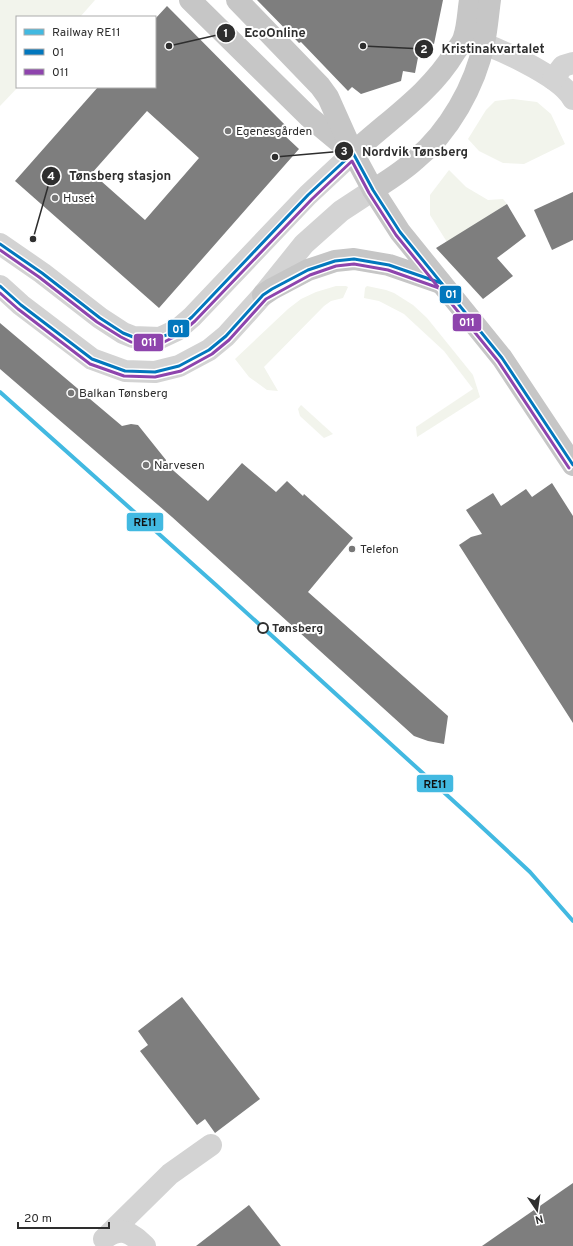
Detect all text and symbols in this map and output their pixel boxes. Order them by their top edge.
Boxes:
legend [16,16,156,88]
callout: EcoOnline [216,20,314,45]
text: Railway RE11 [52,25,120,41]
text: 1 [224,26,228,42]
text: EcoOnline [244,26,306,42]
callout: Kristinakvartalet [414,36,553,61]
text: 2 [420,42,428,58]
text: Kristinakvartalet [441,42,545,58]
text: 01 [52,45,64,61]
text: 011 [52,65,69,81]
place label: Egenesgården [236,124,312,140]
marker: Egenesgården [223,126,233,136]
callout: Nordvik Tønsberg [334,139,476,164]
text: 3 [340,144,348,160]
text: Nordvik Tønsberg [362,145,468,161]
callout: Tønsberg stasjon [41,163,179,188]
text: 4 [47,169,55,185]
text: Tønsberg stasjon [69,169,171,185]
place label: Huset [63,191,95,207]
marker: Huset [50,193,60,203]
line badge: 01 [439,285,462,304]
text: 01 [445,288,457,302]
line badge: 011 [452,313,482,332]
text: 011 [459,316,475,330]
line badge: 01 [167,319,190,338]
text: 01 [172,323,184,337]
line badge: 011 [133,333,164,352]
text: 011 [141,336,157,350]
place label: Balkan Tønsberg [79,386,168,402]
marker: Balkan Tønsberg [66,388,76,398]
place label: Narvesen [154,458,205,474]
marker: Narvesen [141,460,151,470]
line badge: RE11 [126,512,164,532]
text: RE11 [133,516,157,530]
place label: Telefon [360,542,399,558]
marker: Telefon [347,544,357,554]
place label: Tønsberg [272,621,323,637]
marker: Tønsberg [257,622,269,634]
line badge: RE11 [416,774,454,793]
text: RE11 [423,778,447,792]
north arrow [517,1190,557,1230]
scale bar [18,1204,109,1230]
text: 20 m [24,1211,52,1227]
text: N [534,1211,544,1226]

